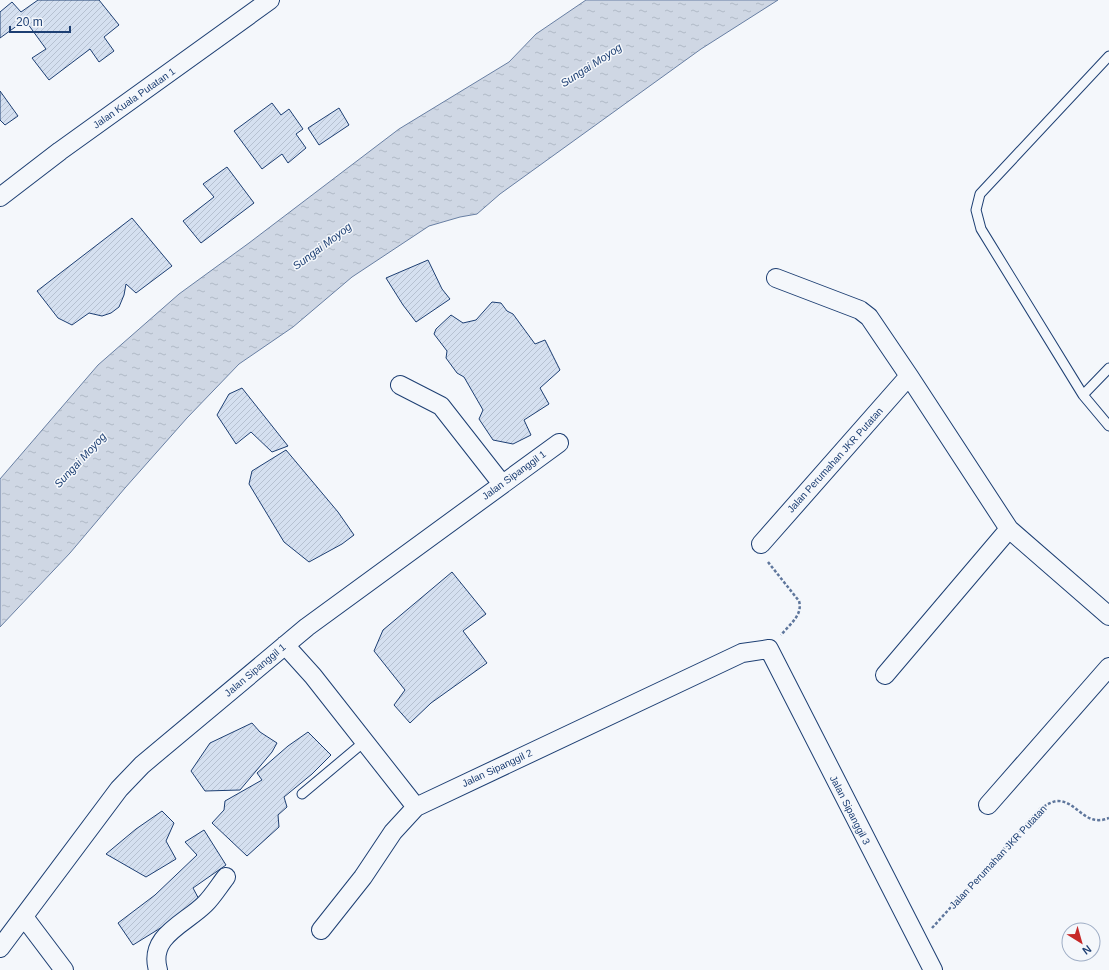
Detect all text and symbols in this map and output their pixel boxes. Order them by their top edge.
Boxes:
scale bar [10,8,70,34]
text: 20 m [16,15,43,29]
water label: Sungai Moyog [558,40,624,89]
street label: Jalan Kuala Putatan 1 [91,65,178,131]
water label: Sungai Moyog [290,220,354,272]
street label: Jalan Perumahan JKR Putatan [785,405,885,515]
water label: Sungai Moyog [52,430,109,490]
street label: Jalan Sipanggil 1 [480,448,548,502]
street label: Jalan Sipanggil 1 [222,641,288,699]
street label: Jalan Sipanggil 2 [460,747,534,789]
street label: Jalan Sipanggil 3 [828,774,872,847]
street label: Jalan Perumahan JKR Putatan [947,803,1049,911]
north arrow [1061,922,1101,962]
text: N [1080,943,1094,957]

